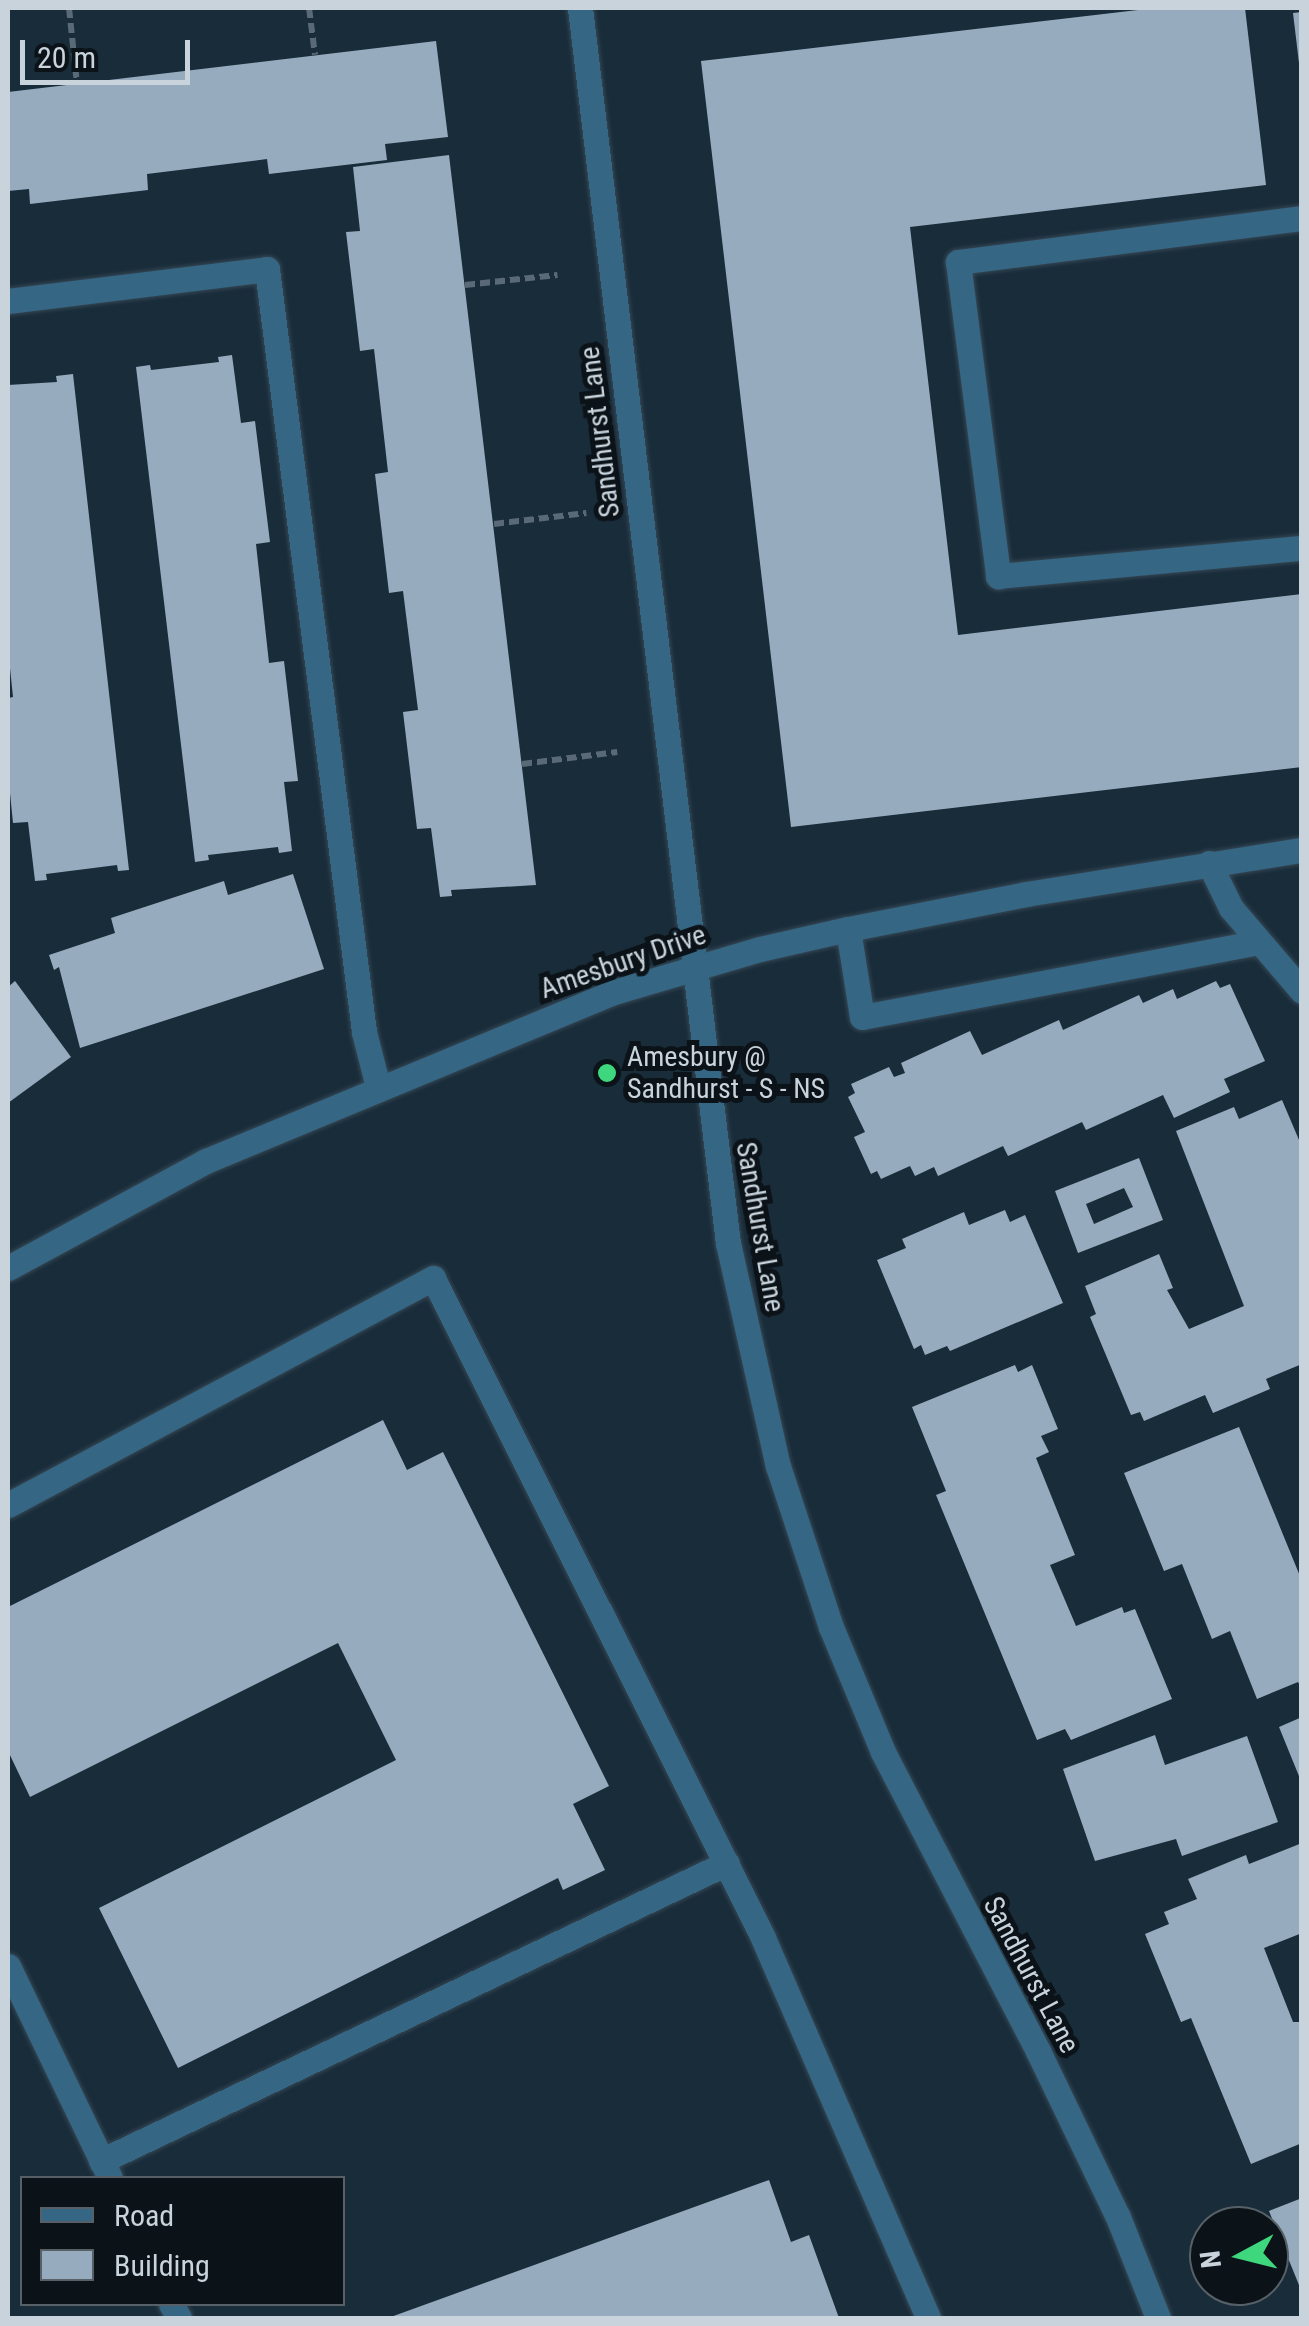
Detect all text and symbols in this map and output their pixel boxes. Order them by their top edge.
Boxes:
scale bar [25,20,195,82]
text: 20 m [37,40,96,75]
street label: Sandhurst Lane [573,345,627,519]
street label: Amesbury Drive [536,918,710,1006]
place label: Amesbury @ Sandhurst - S - NS [627,1040,825,1106]
marker: Amesbury @ Sandhurst - S - NS [596,1062,618,1084]
street label: Sandhurst Lane [729,1139,791,1315]
street label: Sandhurst Lane [976,1891,1086,2059]
legend [20,2176,345,2306]
text: Road [114,2198,174,2233]
north arrow [1189,2206,1289,2306]
text: Building [114,2248,210,2283]
text: N [1193,2249,1228,2270]

